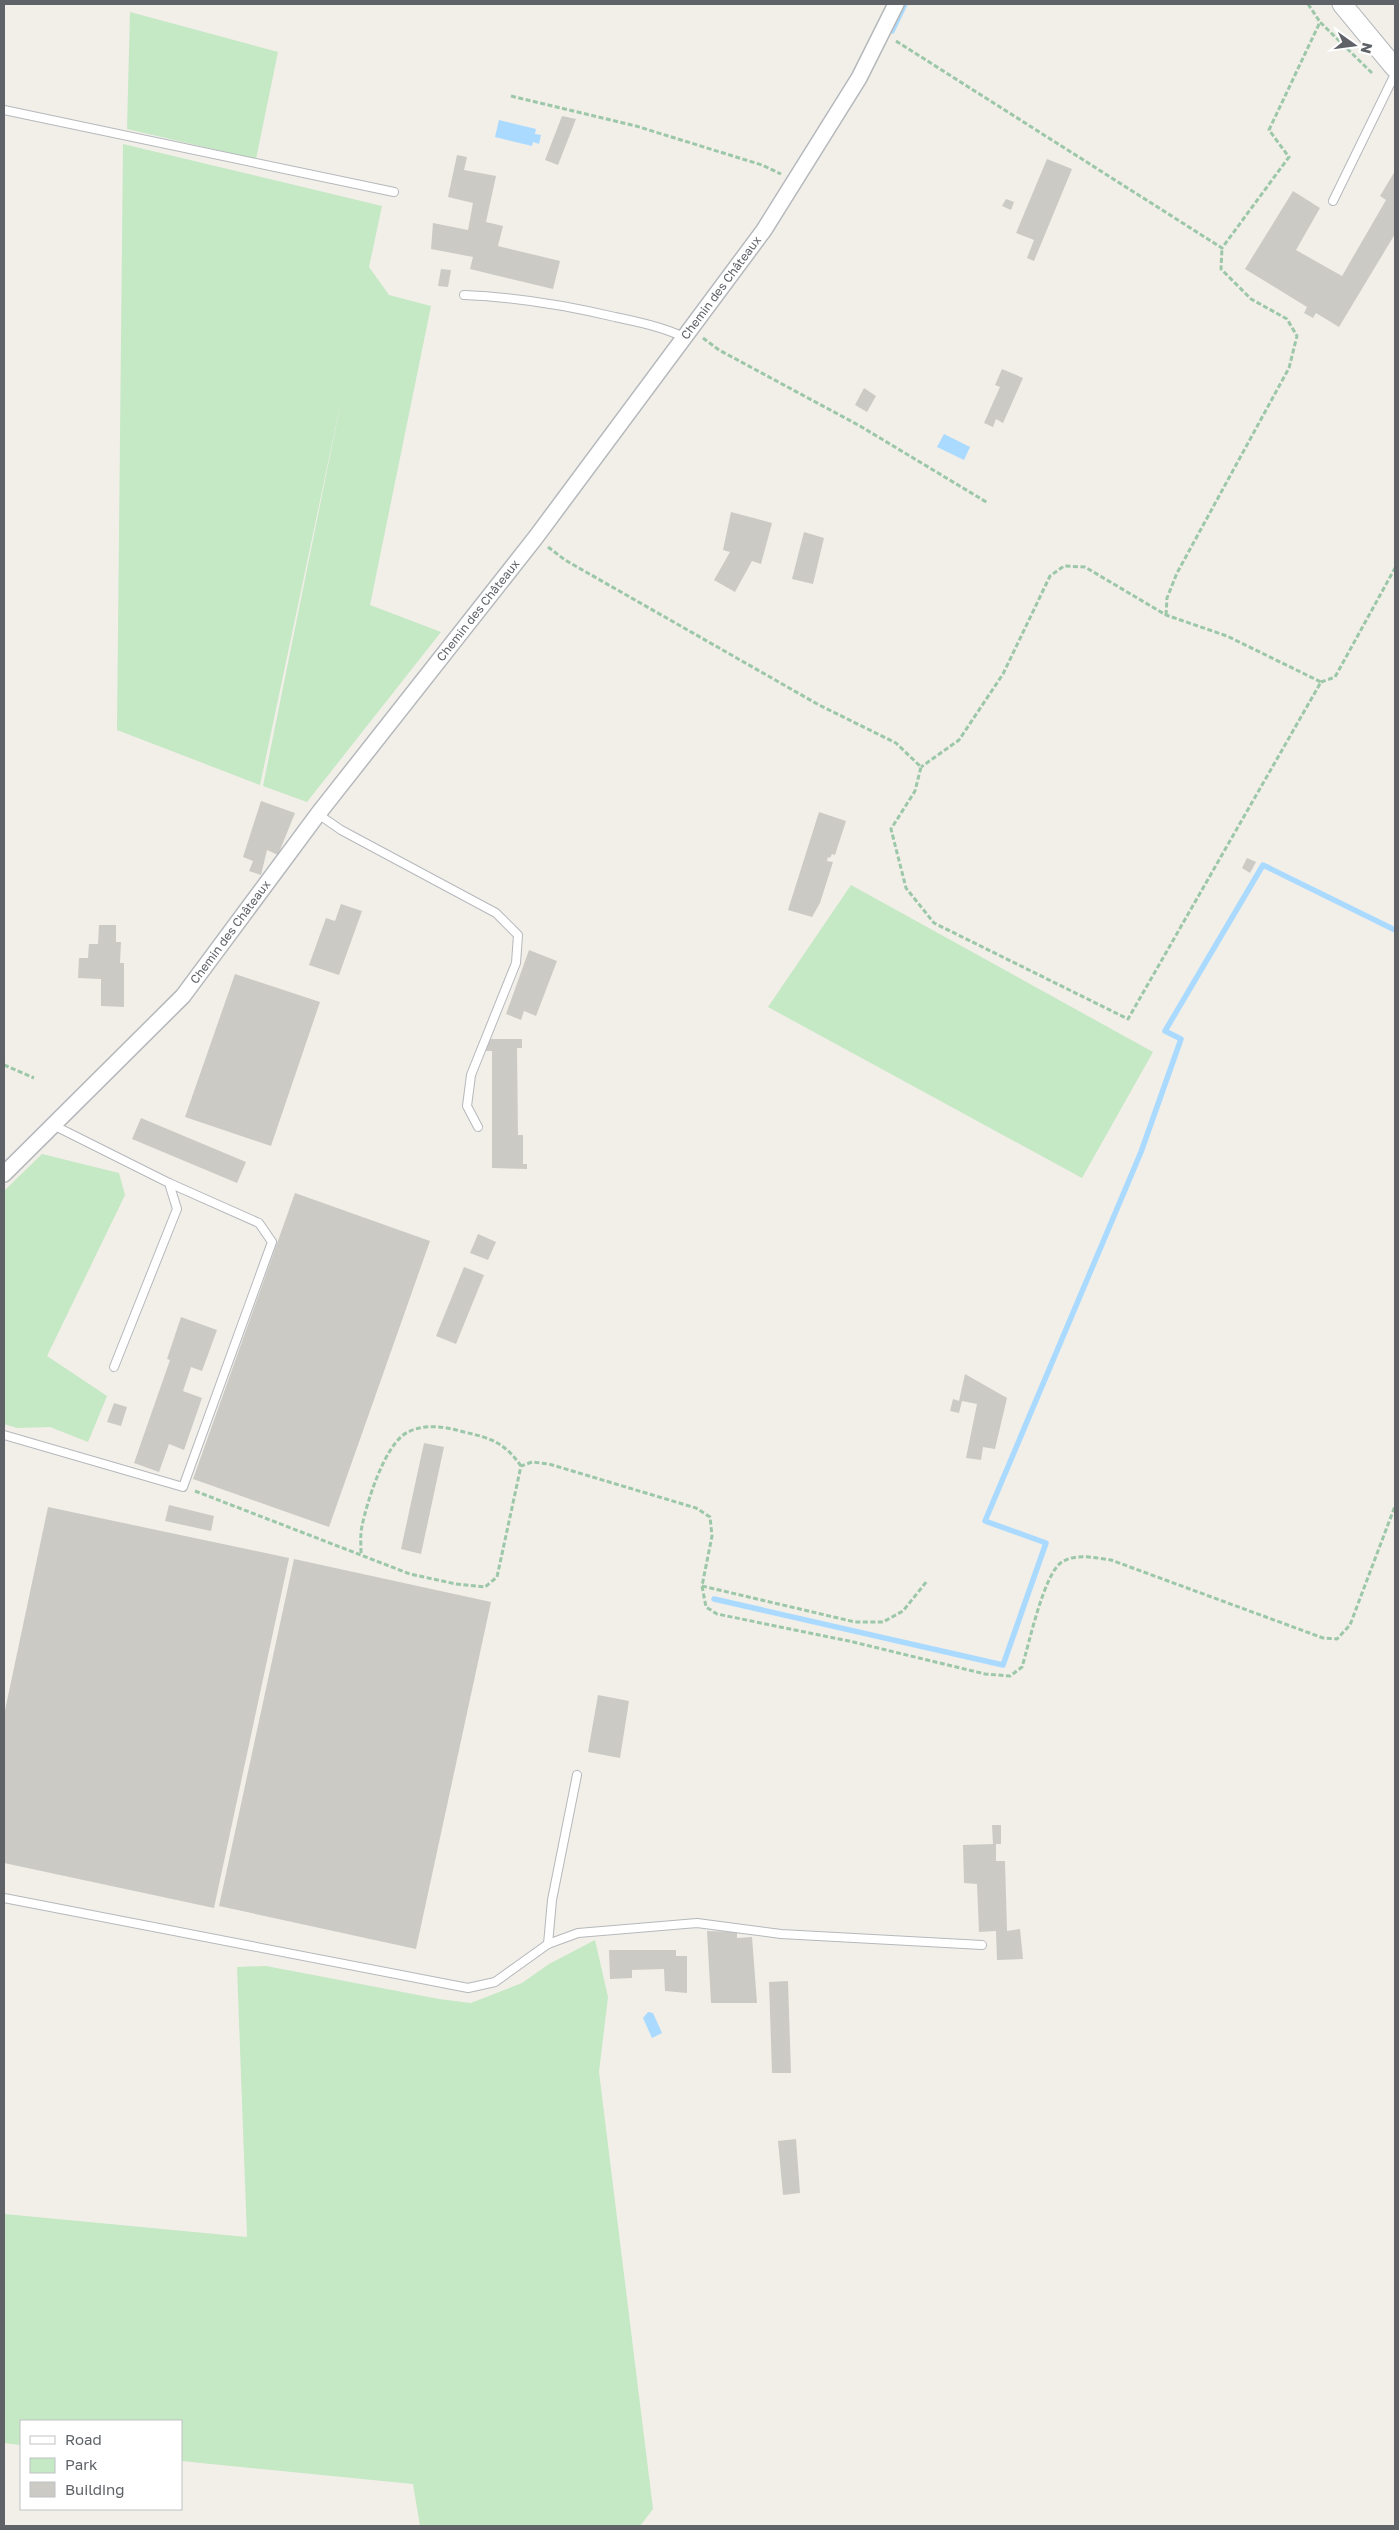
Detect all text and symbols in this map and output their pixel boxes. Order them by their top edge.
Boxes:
north arrow [1329,20,1379,70]
text: N [1358,41,1377,55]
street label: Chemin des Châteaux [677,232,764,342]
street label: Chemin des Châteaux [433,556,523,664]
street label: Chemin des Châteaux [187,877,274,987]
legend [20,2420,182,2510]
text: Road [65,2430,102,2448]
text: Park [65,2455,98,2473]
text: Building [65,2480,125,2498]

